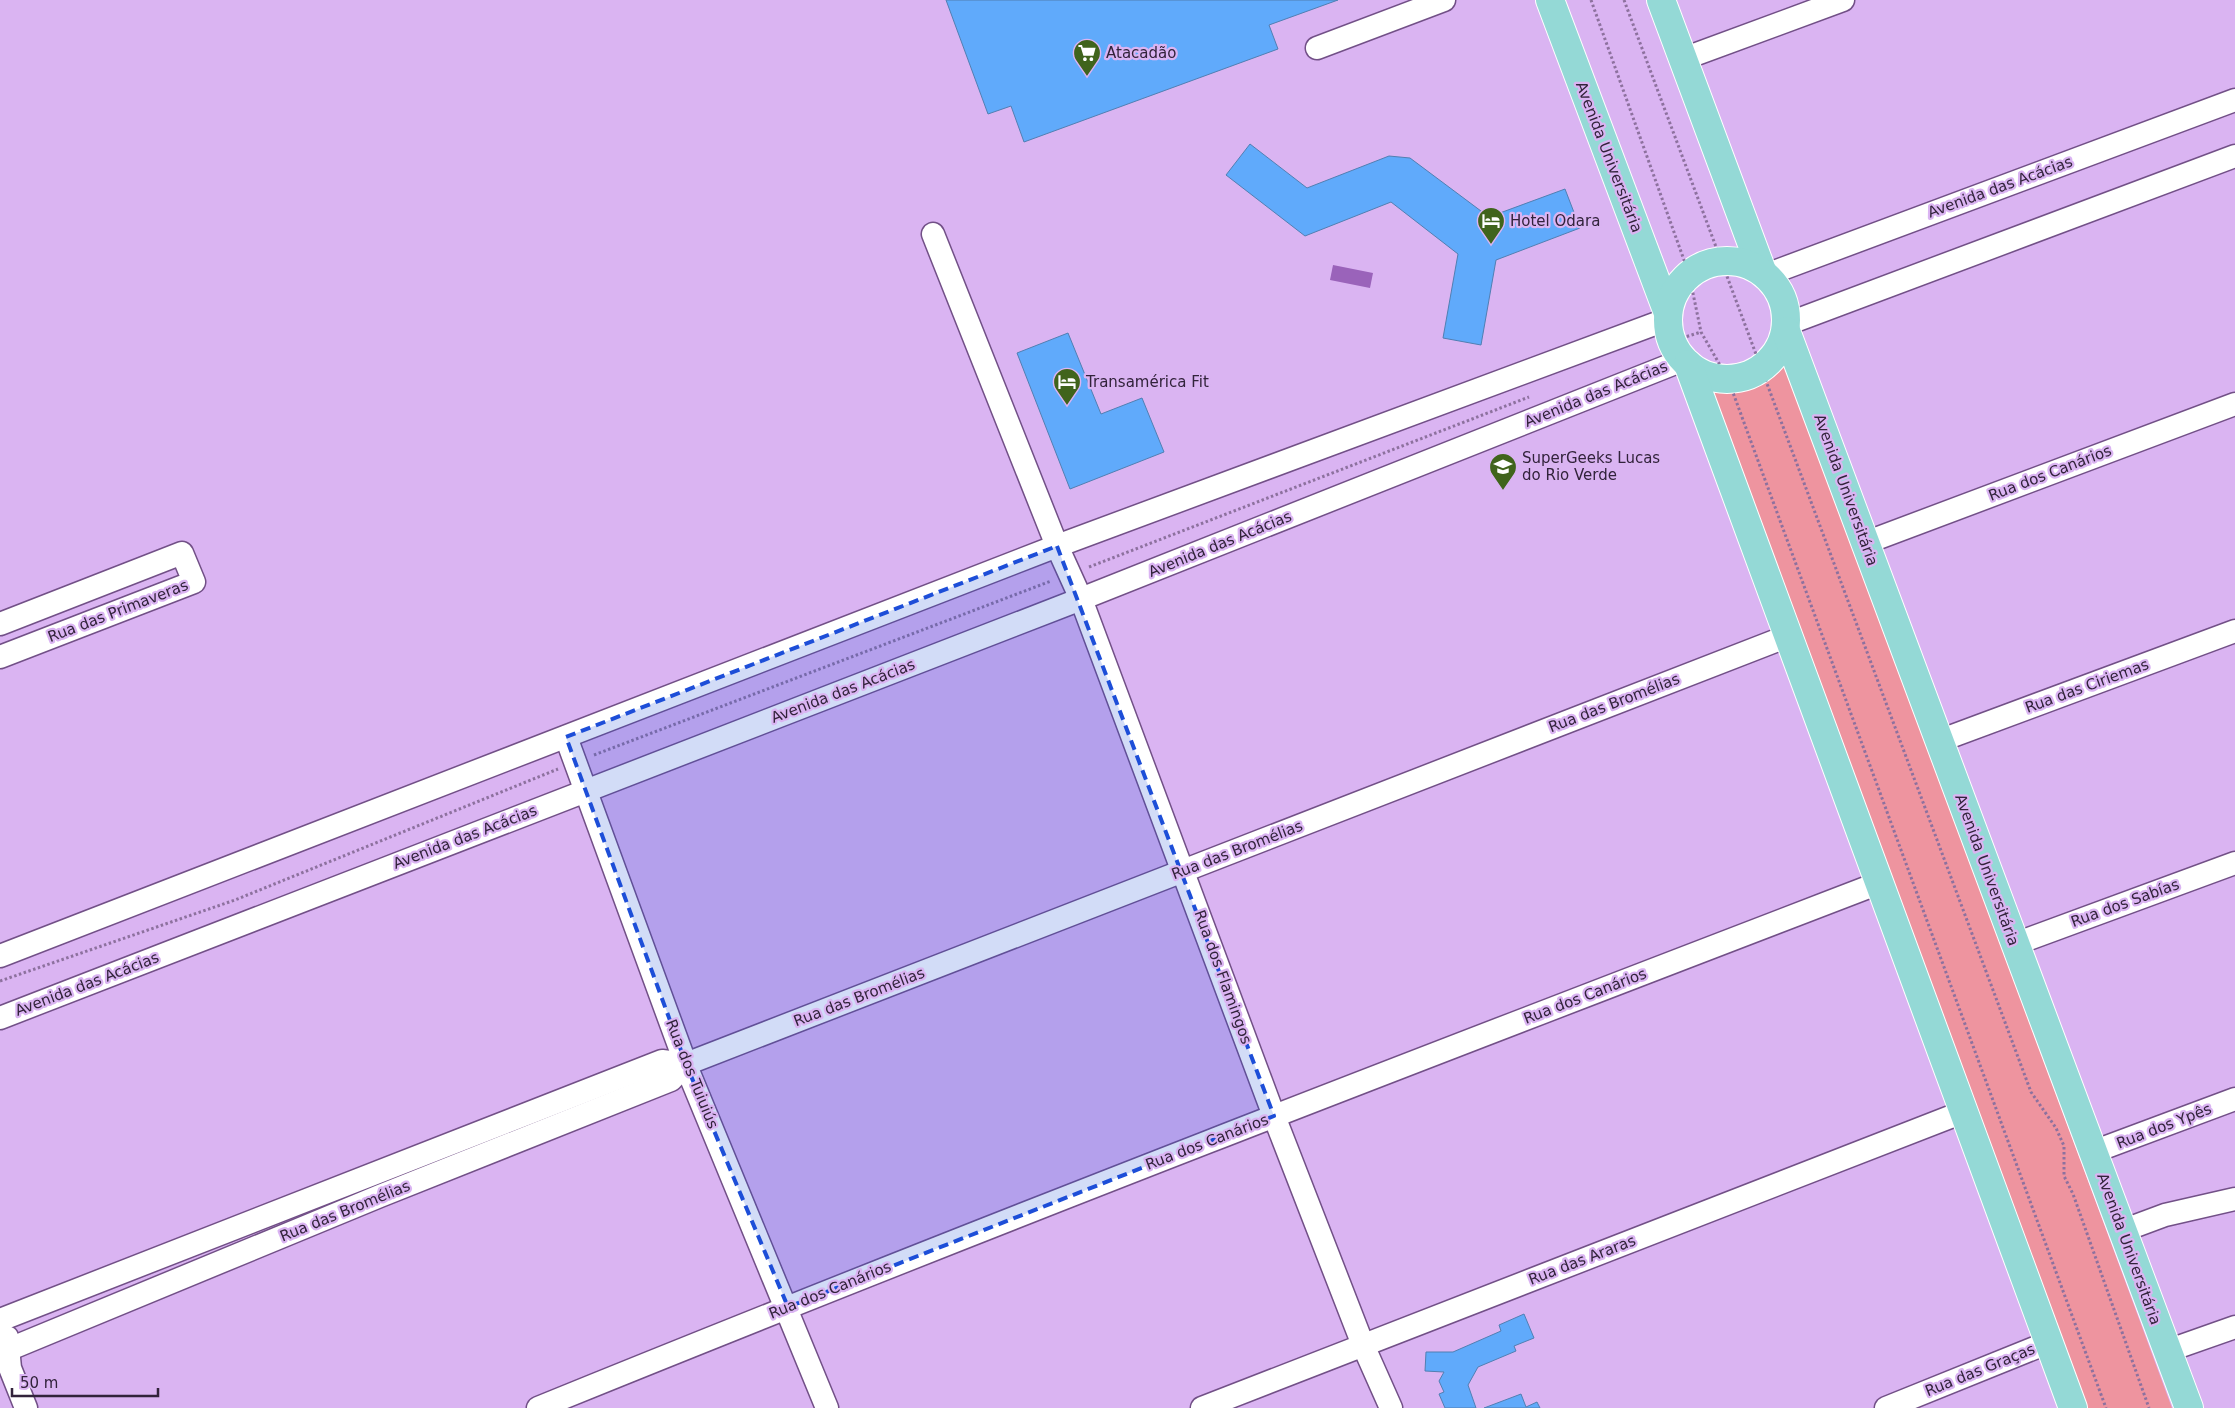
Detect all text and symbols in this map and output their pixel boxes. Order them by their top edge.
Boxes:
supermarket icon: Atacadão [1072,38,1102,77]
place label: Atacadão [1106,44,1176,62]
street label: Avenida Universitária [1572,79,1646,235]
street label: Avenida das Acácias [1925,152,2075,222]
hotel icon: Hotel Odara [1476,206,1506,245]
place label: Hotel Odara [1510,212,1600,230]
street label: Avenida das Acácias [1522,357,1670,431]
hotel icon: Transamérica Fit [1052,367,1082,406]
place label: Transamérica Fit [1085,373,1209,391]
street label: Avenida Universitária [1810,412,1882,568]
street label: Rua dos Canários [1986,441,2114,505]
place label: SuperGeeks Lucas do Rio Verde [1522,449,1660,484]
school or university icon: SuperGeeks Lucas do Rio Verde [1488,452,1518,491]
street label: Avenida das Acácias [1146,507,1294,581]
street label: Rua das Primaveras [45,576,191,646]
street label: Avenida das Acácias [768,655,918,727]
street label: Rua das Ciriemas [2023,655,2151,717]
street label: Rua das Bromélias [1546,670,1682,736]
street label: Avenida Universitária [1951,792,2023,948]
street label: Avenida das Acácias [390,801,540,873]
street label: Rua das Bromélias [1169,817,1305,883]
street label: Rua dos Sabías [2068,875,2182,931]
street label: Rua dos Flamingos [1190,908,1256,1047]
street label: Avenida das Acácias [12,948,162,1020]
street label: Rua das Bromélias [791,964,927,1030]
street label: Rua dos Canários [1521,964,1649,1028]
street label: Rua dos Tuiuiús [662,1017,722,1131]
street label: Rua dos Ypês [2114,1100,2214,1152]
street label: Rua dos Canários [1143,1110,1271,1174]
street label: Avenida Universitária [2093,1171,2165,1327]
street label: Rua das Bromélias [277,1177,413,1245]
street label: Rua das Araras [1526,1231,1638,1289]
street label: Rua dos Canários [766,1257,894,1323]
street label: Rua das Graças [1923,1340,2038,1400]
scale bar [12,1366,159,1398]
text: 50 m [20,1374,58,1392]

